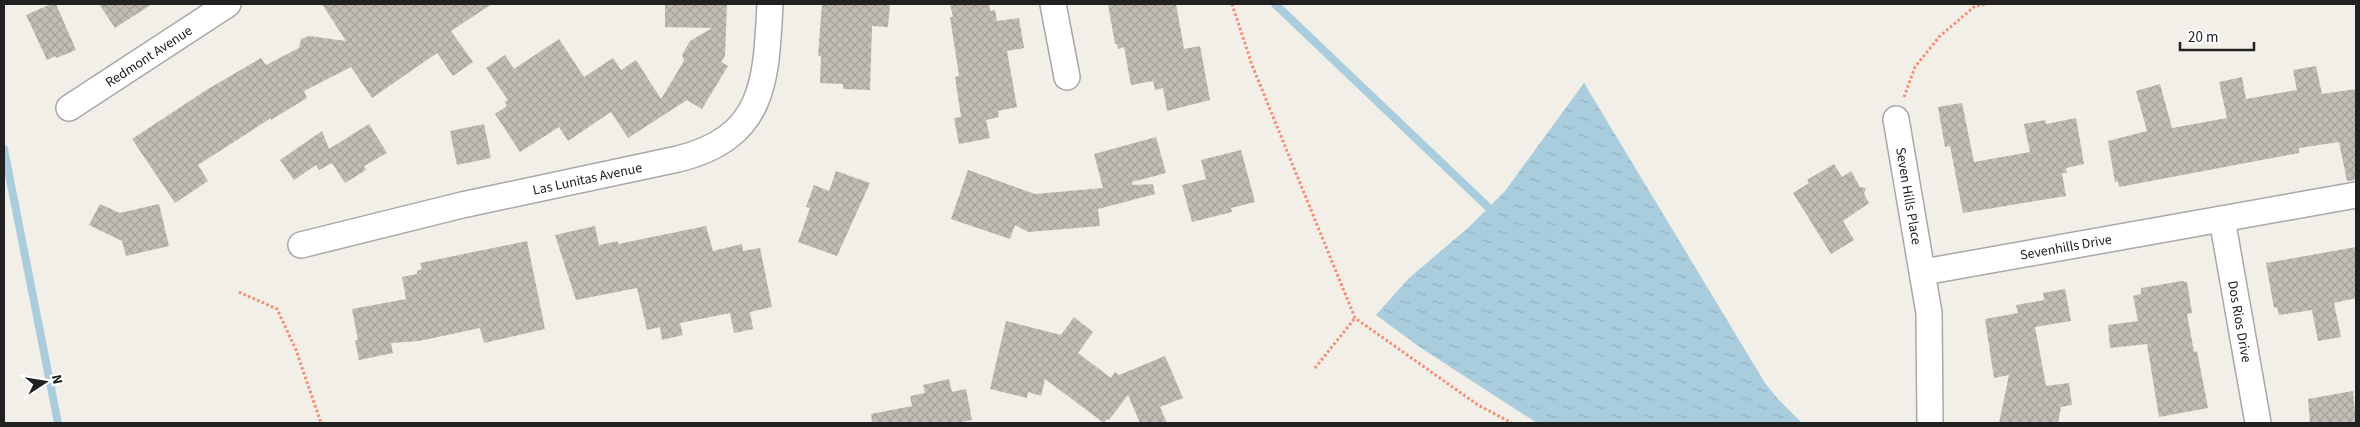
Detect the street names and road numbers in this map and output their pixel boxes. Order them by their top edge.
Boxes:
street label: Redmont Avenue [102,21,196,93]
street label: Seven Hills Place [1890,146,1926,246]
street label: Las Lunitas Avenue [531,158,644,201]
street label: Sevenhills Drive [2018,230,2113,266]
street label: Dos Rios Drive [2222,279,2256,364]

